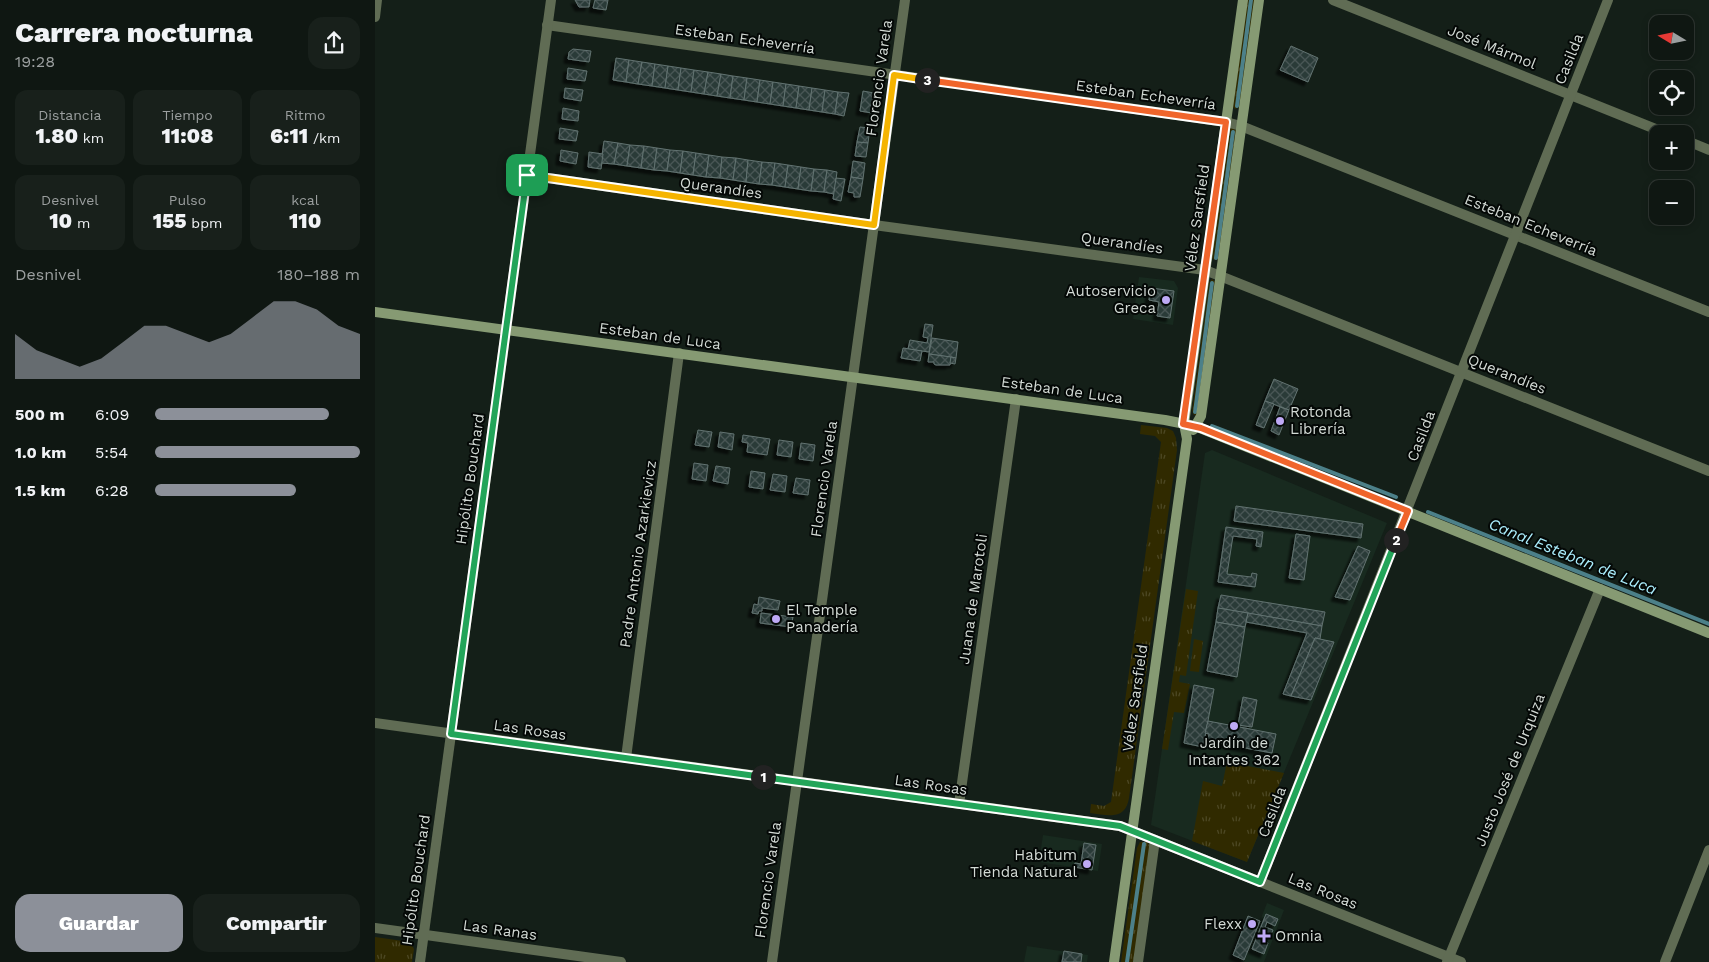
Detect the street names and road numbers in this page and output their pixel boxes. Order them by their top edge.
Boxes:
street label: Florencio Varela [862,18,896,137]
street label: Esteban Echeverría [674,20,817,58]
street label: José Mármol [1445,21,1539,73]
street label: Casilda [1551,31,1587,87]
street label: Esteban Echeverría [1075,76,1218,114]
street label: Vélez Sarsfield [1181,163,1213,273]
street label: Querandíes [679,173,763,203]
street label: Esteban Echeverría [1462,190,1600,260]
street label: Querandíes [1080,228,1164,258]
street label: Esteban de Luca [598,319,723,354]
street label: Querandíes [1465,350,1549,398]
street label: Esteban de Luca [1000,373,1125,408]
street label: Casilda [1403,407,1439,464]
street label: Hipólito Bouchard [452,412,488,546]
street label: Florencio Varela [807,419,841,538]
street label: Padre Antonio Azarkievicz [616,459,660,649]
street label: Juana de Marotoli [955,533,991,665]
street label: Vélez Sarsfield [1119,643,1151,753]
street label: Justo José de Urquiza [1471,690,1549,849]
street label: Las Rosas [492,716,568,744]
street label: Las Rosas [893,771,969,799]
street label: Casilda [1254,783,1290,840]
street label: Hipólito Bouchard [398,813,434,947]
street label: Florencio Varela [751,820,785,939]
street label: Las Rosas [1286,869,1361,913]
street label: Las Ranas [462,916,538,944]

